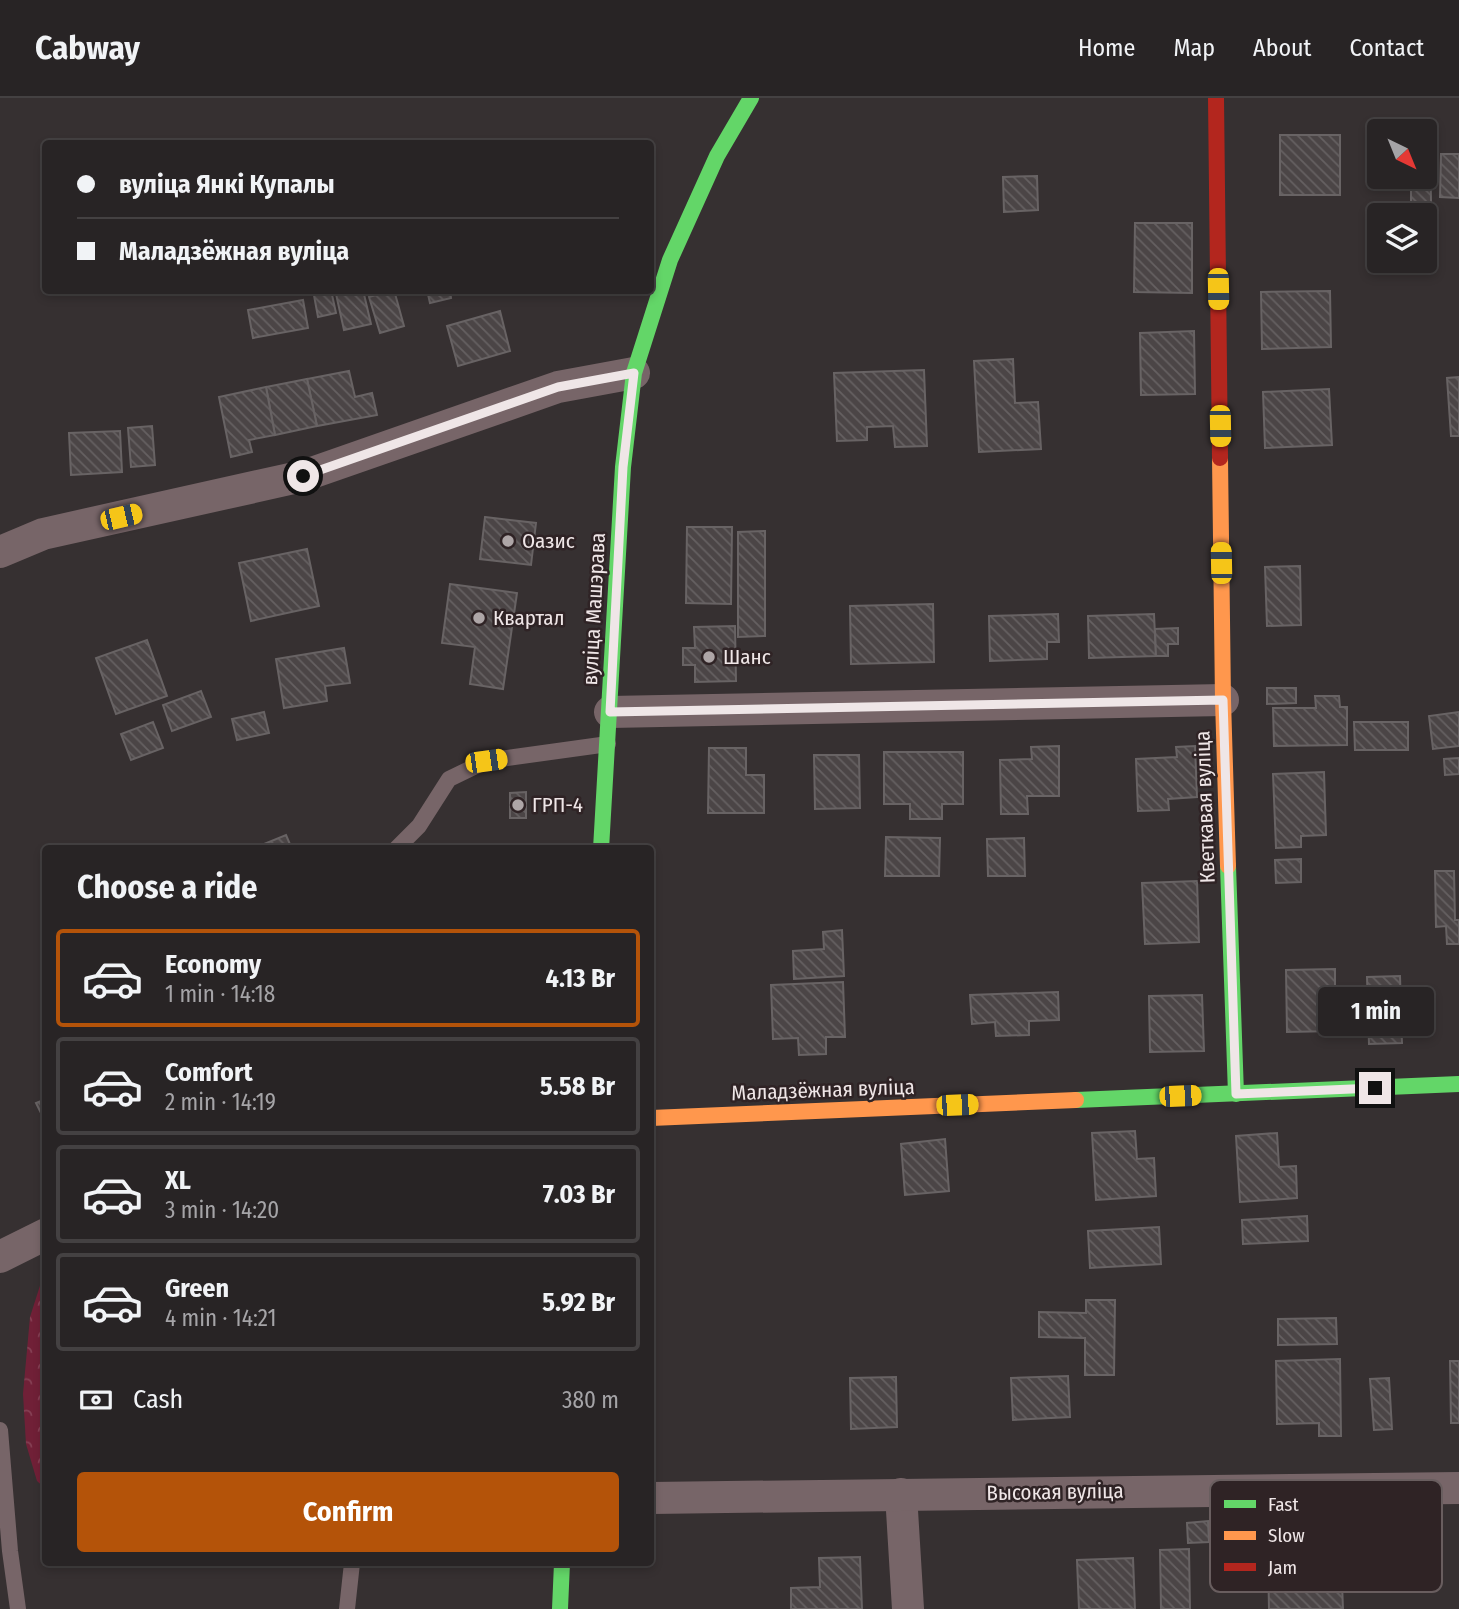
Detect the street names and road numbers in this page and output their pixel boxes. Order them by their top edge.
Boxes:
street label: вуліца Машэрава [577,532,611,686]
street label: Кветкавая вуліца [1189,730,1221,884]
street label: Маладзёжная вуліца [731,1074,915,1106]
street label: Высокая вуліца [986,1478,1124,1506]

